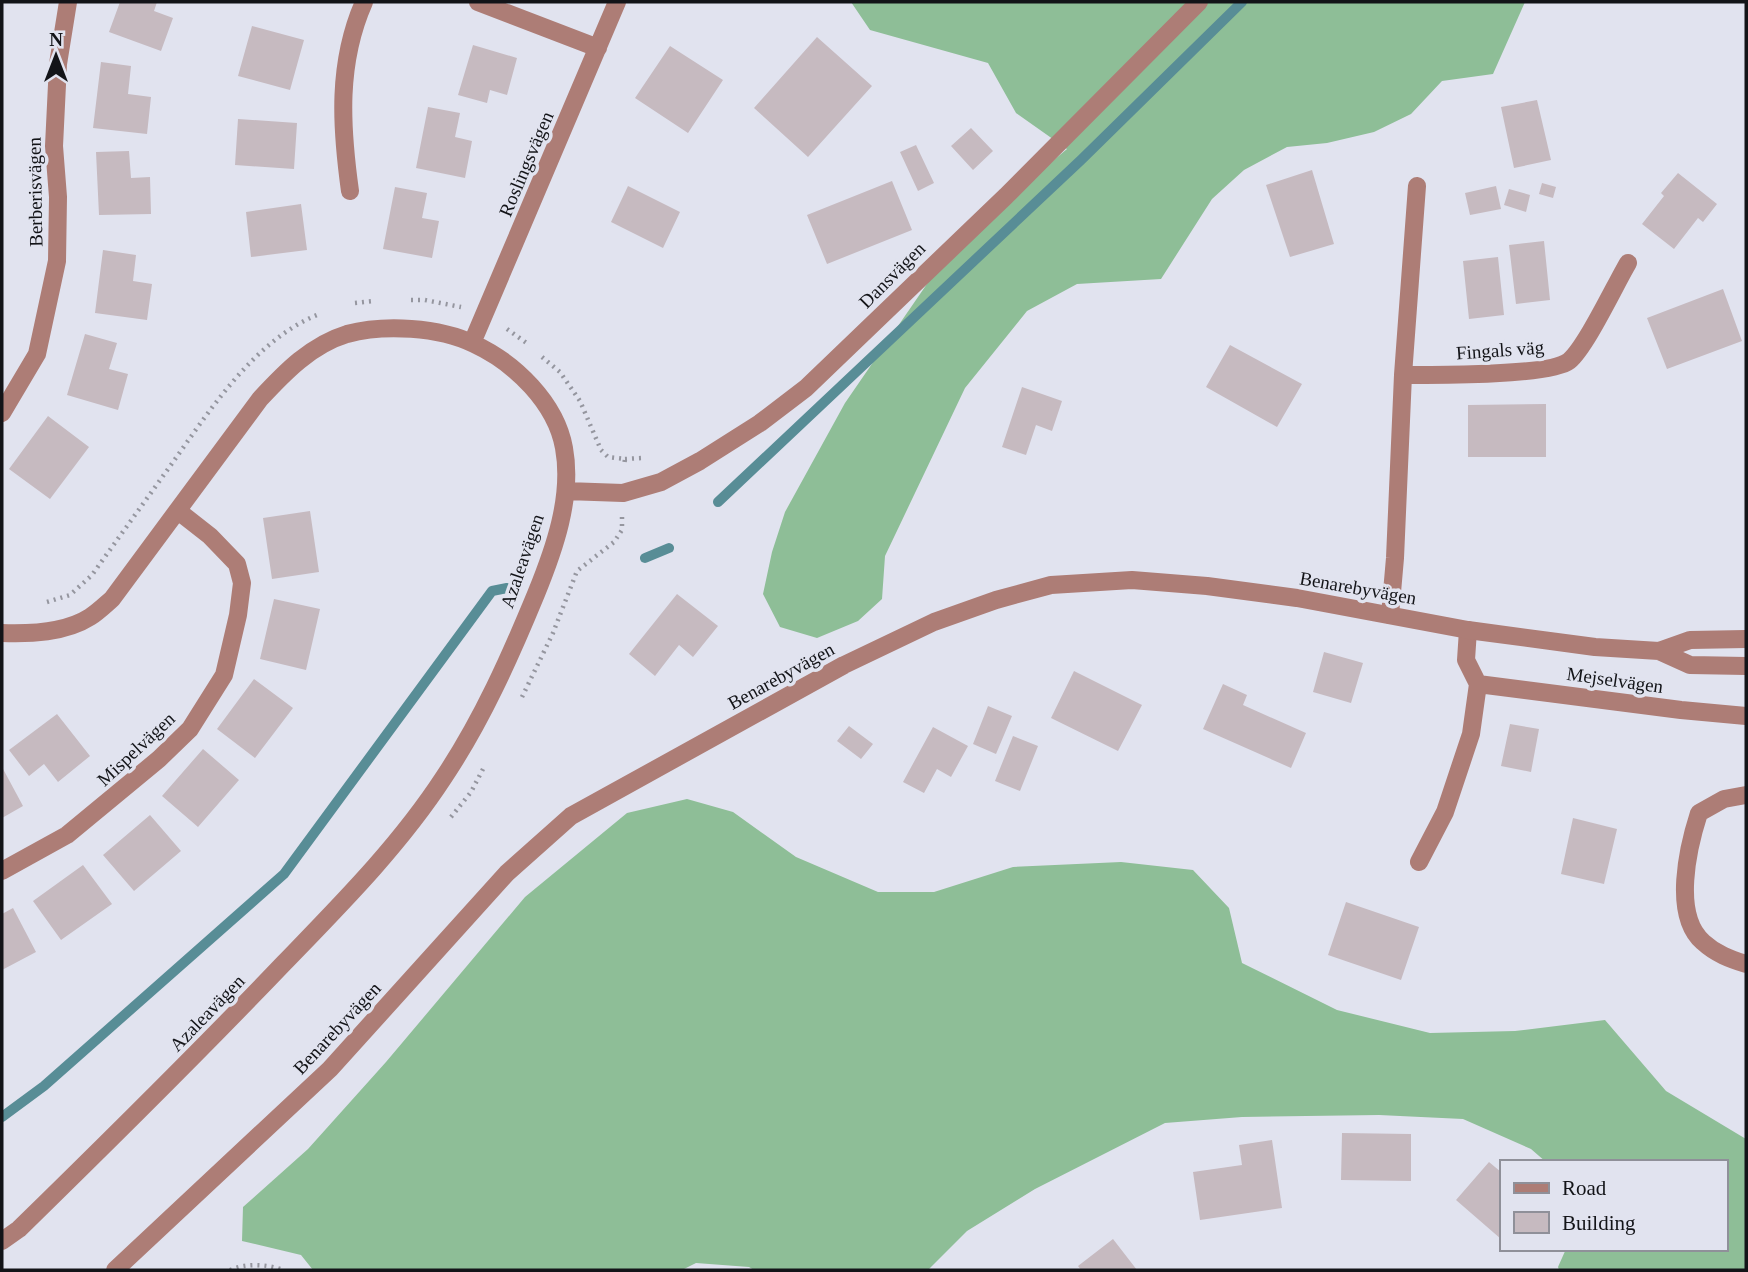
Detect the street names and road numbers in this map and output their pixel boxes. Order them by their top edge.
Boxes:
street label: Roslingsvägen [494,108,558,220]
street label: Berberisvägen [24,136,46,247]
street label: Dansvägen [855,237,930,312]
street label: Fingals väg [1455,336,1545,364]
street label: Azaleavägen [496,511,548,611]
street label: Benarebyvägen [1298,567,1418,609]
street label: Benarebyvägen [724,638,838,714]
street label: Mejselvägen [1565,663,1665,697]
street label: Mispelvägen [93,708,179,790]
street label: Azaleavägen [165,970,249,1056]
street label: Benarebyvägen [289,977,385,1078]

